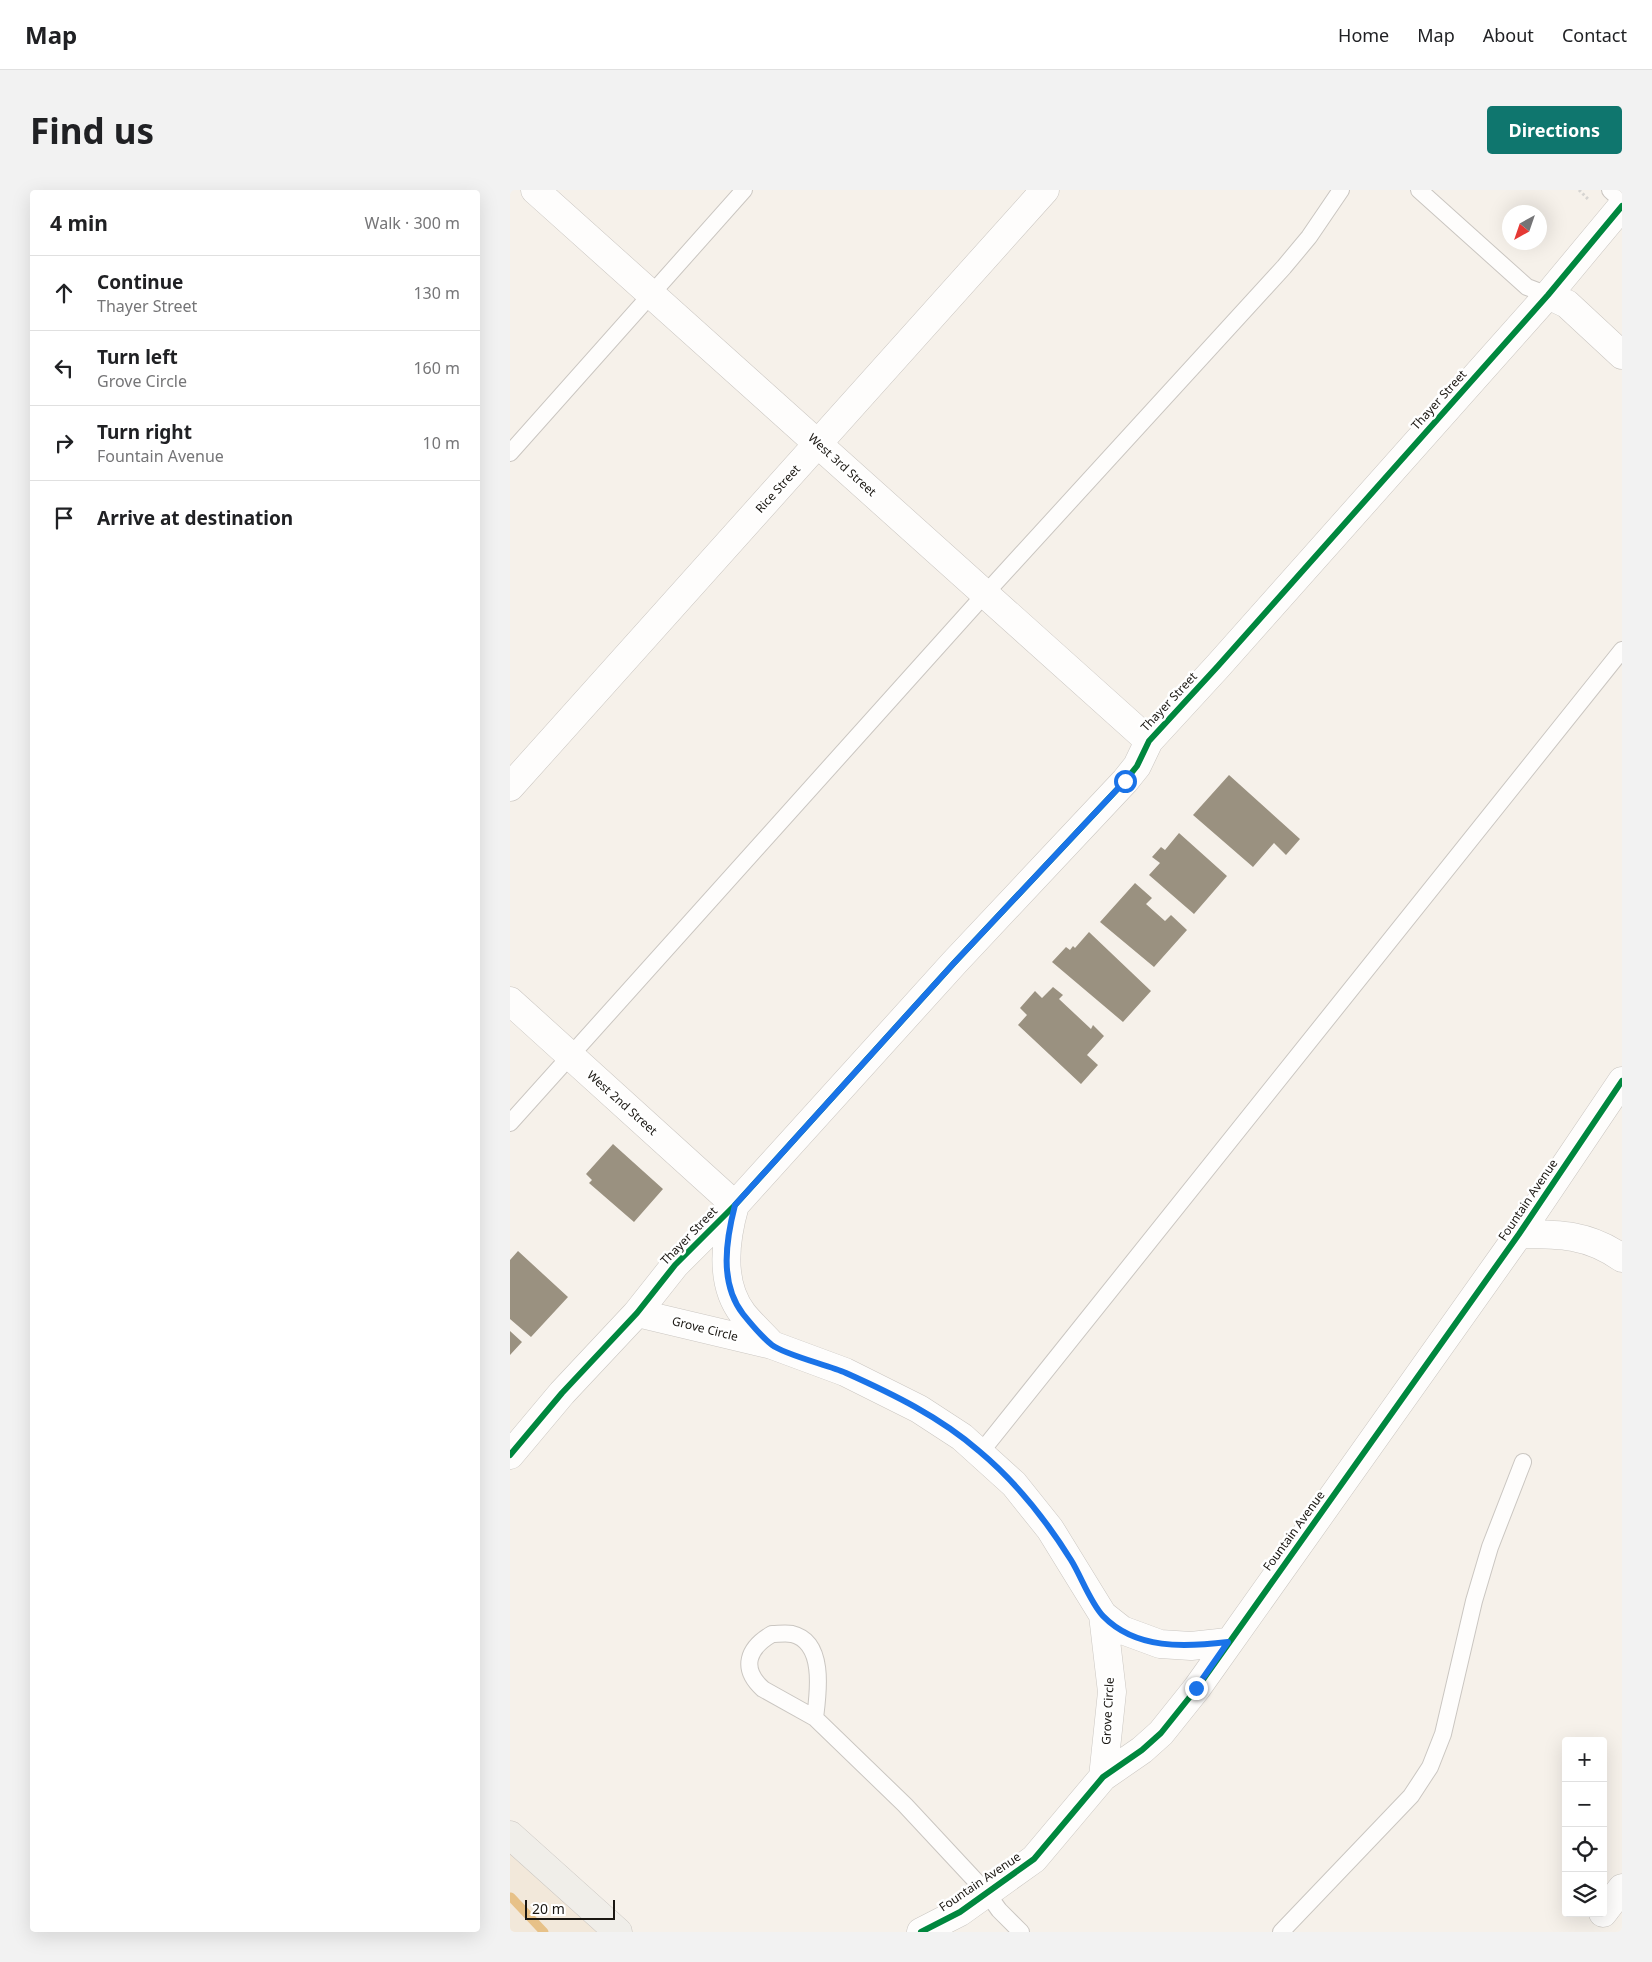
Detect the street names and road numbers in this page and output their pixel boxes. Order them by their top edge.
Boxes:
street label: Thayer Street [1407,366,1471,433]
street label: West 3rd Street [805,429,881,500]
street label: Rice Street [751,460,804,517]
street label: Thayer Street [1137,668,1201,735]
street label: West 2nd Street [584,1066,662,1139]
street label: Fountain Avenue [1494,1155,1561,1244]
street label: Thayer Street [656,1202,721,1269]
street label: Grove Circle [670,1312,740,1345]
street label: Fountain Avenue [1259,1487,1329,1574]
street label: Grove Circle [1097,1677,1118,1745]
street label: Fountain Avenue [936,1848,1024,1915]

